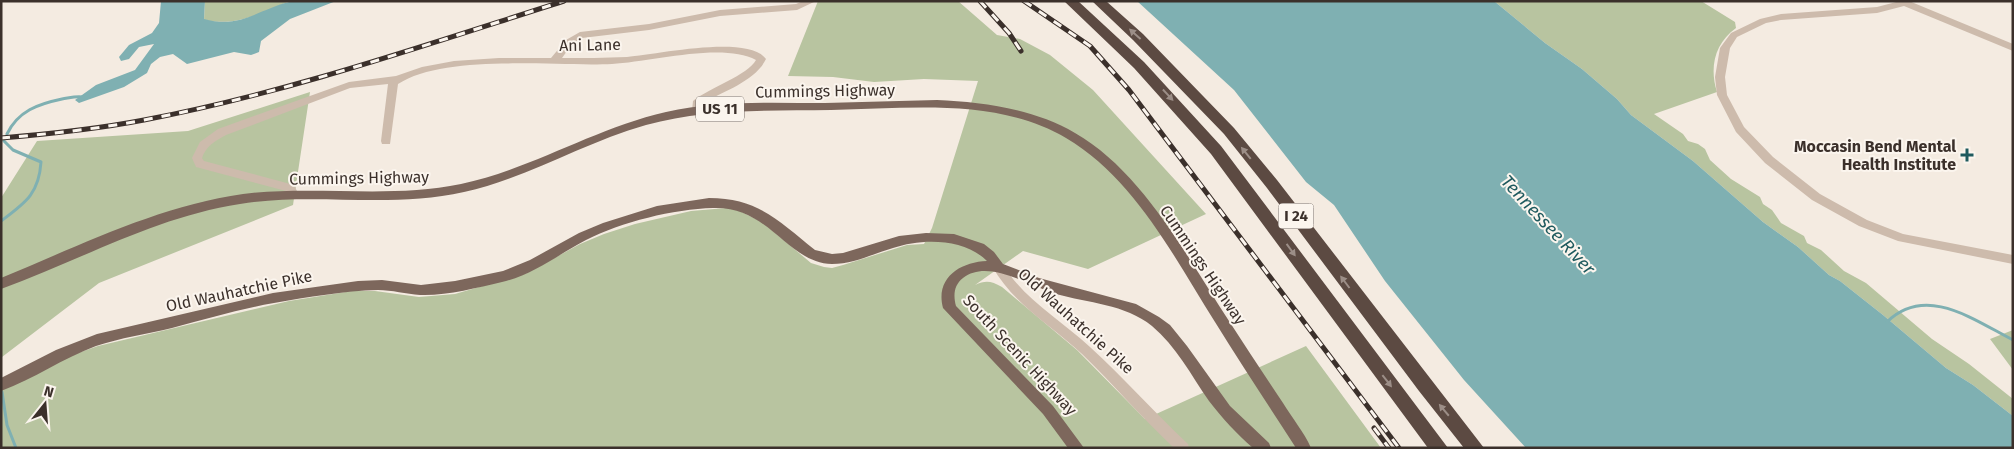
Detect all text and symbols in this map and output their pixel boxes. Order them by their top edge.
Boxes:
one-way arrow [1128,29,1141,40]
street label: Ani Lane [559,35,621,55]
street label: Cummings Highway [755,80,895,102]
one-way arrow [1162,89,1174,101]
road number: US 11 [696,96,744,122]
place label: Moccasin Bend Mental Health Institute [1794,137,1956,174]
one-way arrow [1241,146,1252,159]
marker: Moccasin Bend Mental Health Institute [1960,148,1974,162]
street label: Cummings Highway [289,167,429,189]
water label: Tennessee River [1496,171,1600,280]
street label: Cummings Highway [1156,202,1250,328]
road number: I 24 [1278,204,1314,228]
one-way arrow [1286,243,1296,257]
street label: Old Wauhatchie Pike [1014,264,1138,378]
street label: Old Wauhatchie Pike [164,266,314,316]
one-way arrow [1340,275,1350,289]
street label: South Scenic Highway [959,291,1081,419]
one-way arrow [1382,374,1392,388]
north arrow [20,379,70,429]
text: N [42,383,56,402]
one-way arrow [1439,404,1450,417]

